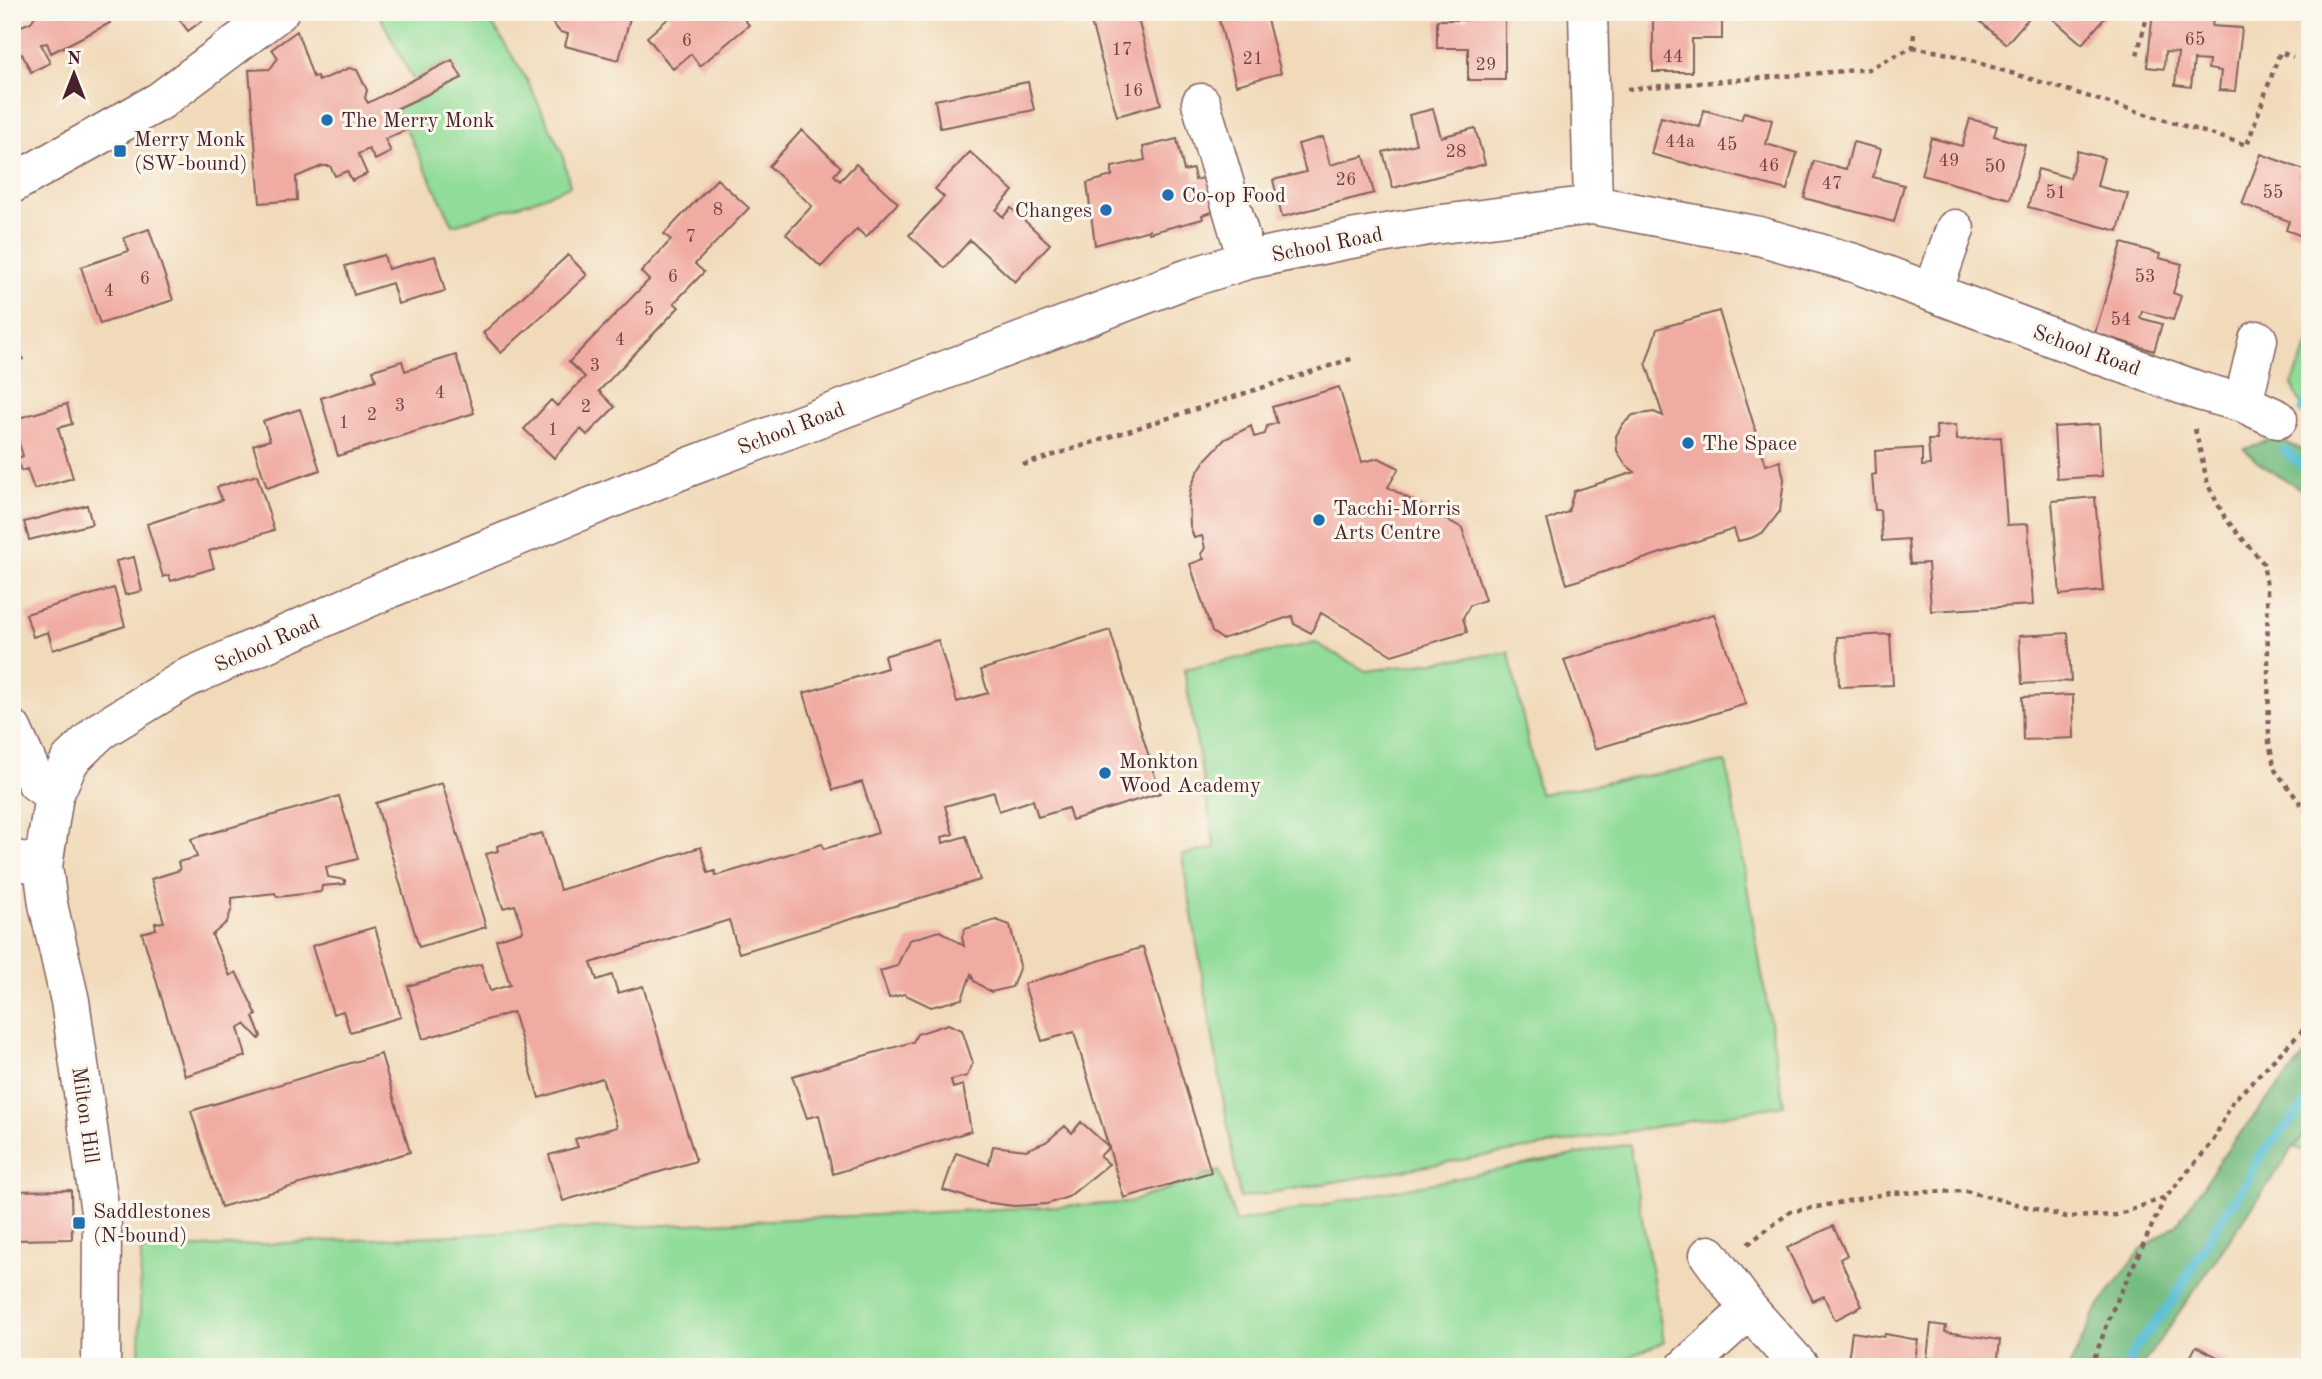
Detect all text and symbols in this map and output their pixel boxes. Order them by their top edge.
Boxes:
house number: 65 [2185,31,2205,49]
house number: 6 [682,32,692,50]
north arrow [38,38,108,108]
house number: 17 [1112,41,1132,59]
house number: 44 [1663,48,1683,66]
text: N [67,50,82,69]
house number: 21 [1243,50,1263,68]
house number: 29 [1476,56,1496,74]
house number: 16 [1123,82,1143,100]
place label: The Merry Monk [341,111,495,132]
marker: The Merry Monk [319,112,335,128]
place label: Merry Monk (SW-bound) [134,130,247,175]
house number: 44a [1665,133,1695,151]
house number: 45 [1717,136,1737,154]
marker: Merry Monk (SW-bound) [112,143,128,159]
house number: 28 [1446,143,1466,161]
house number: 49 [1939,152,1959,170]
house number: 46 [1759,157,1779,175]
house number: 50 [1985,158,2005,176]
house number: 26 [1336,171,1356,189]
house number: 47 [1822,175,1842,193]
house number: 51 [2046,184,2066,202]
house number: 55 [2263,184,2283,202]
place label: Co-op Food [1182,186,1286,207]
marker: Co-op Food [1160,187,1176,203]
house number: 8 [713,201,723,219]
place label: Changes [1015,201,1092,222]
marker: Changes [1098,202,1114,218]
street label: School Road [1270,224,1385,267]
house number: 7 [686,228,696,246]
house number: 6 [668,268,678,286]
house number: 53 [2135,268,2155,286]
house number: 6 [140,270,150,288]
house number: 4 [104,282,114,300]
house number: 5 [644,301,654,319]
house number: 54 [2111,311,2131,329]
street label: School Road [2030,322,2143,381]
house number: 4 [615,331,625,349]
house number: 3 [590,357,600,375]
house number: 4 [435,384,445,402]
house number: 3 [395,397,405,415]
house number: 2 [581,398,591,416]
street label: School Road [735,399,848,459]
house number: 2 [367,406,377,424]
house number: 1 [339,414,349,432]
house number: 1 [548,421,558,439]
place label: The Space [1702,434,1797,455]
marker: The Space [1680,435,1696,451]
place label: Tacchi-Morris Arts Centre [1333,499,1460,544]
marker: Tacchi-Morris Arts Centre [1311,512,1327,528]
street label: School Road [212,612,323,677]
place label: Monkton Wood Academy [1119,752,1261,797]
marker: Monkton Wood Academy [1097,765,1113,781]
street label: Milton Hill [67,1065,102,1165]
place label: Saddlestones (N-bound) [93,1202,211,1247]
marker: Saddlestones (N-bound) [71,1215,87,1231]

